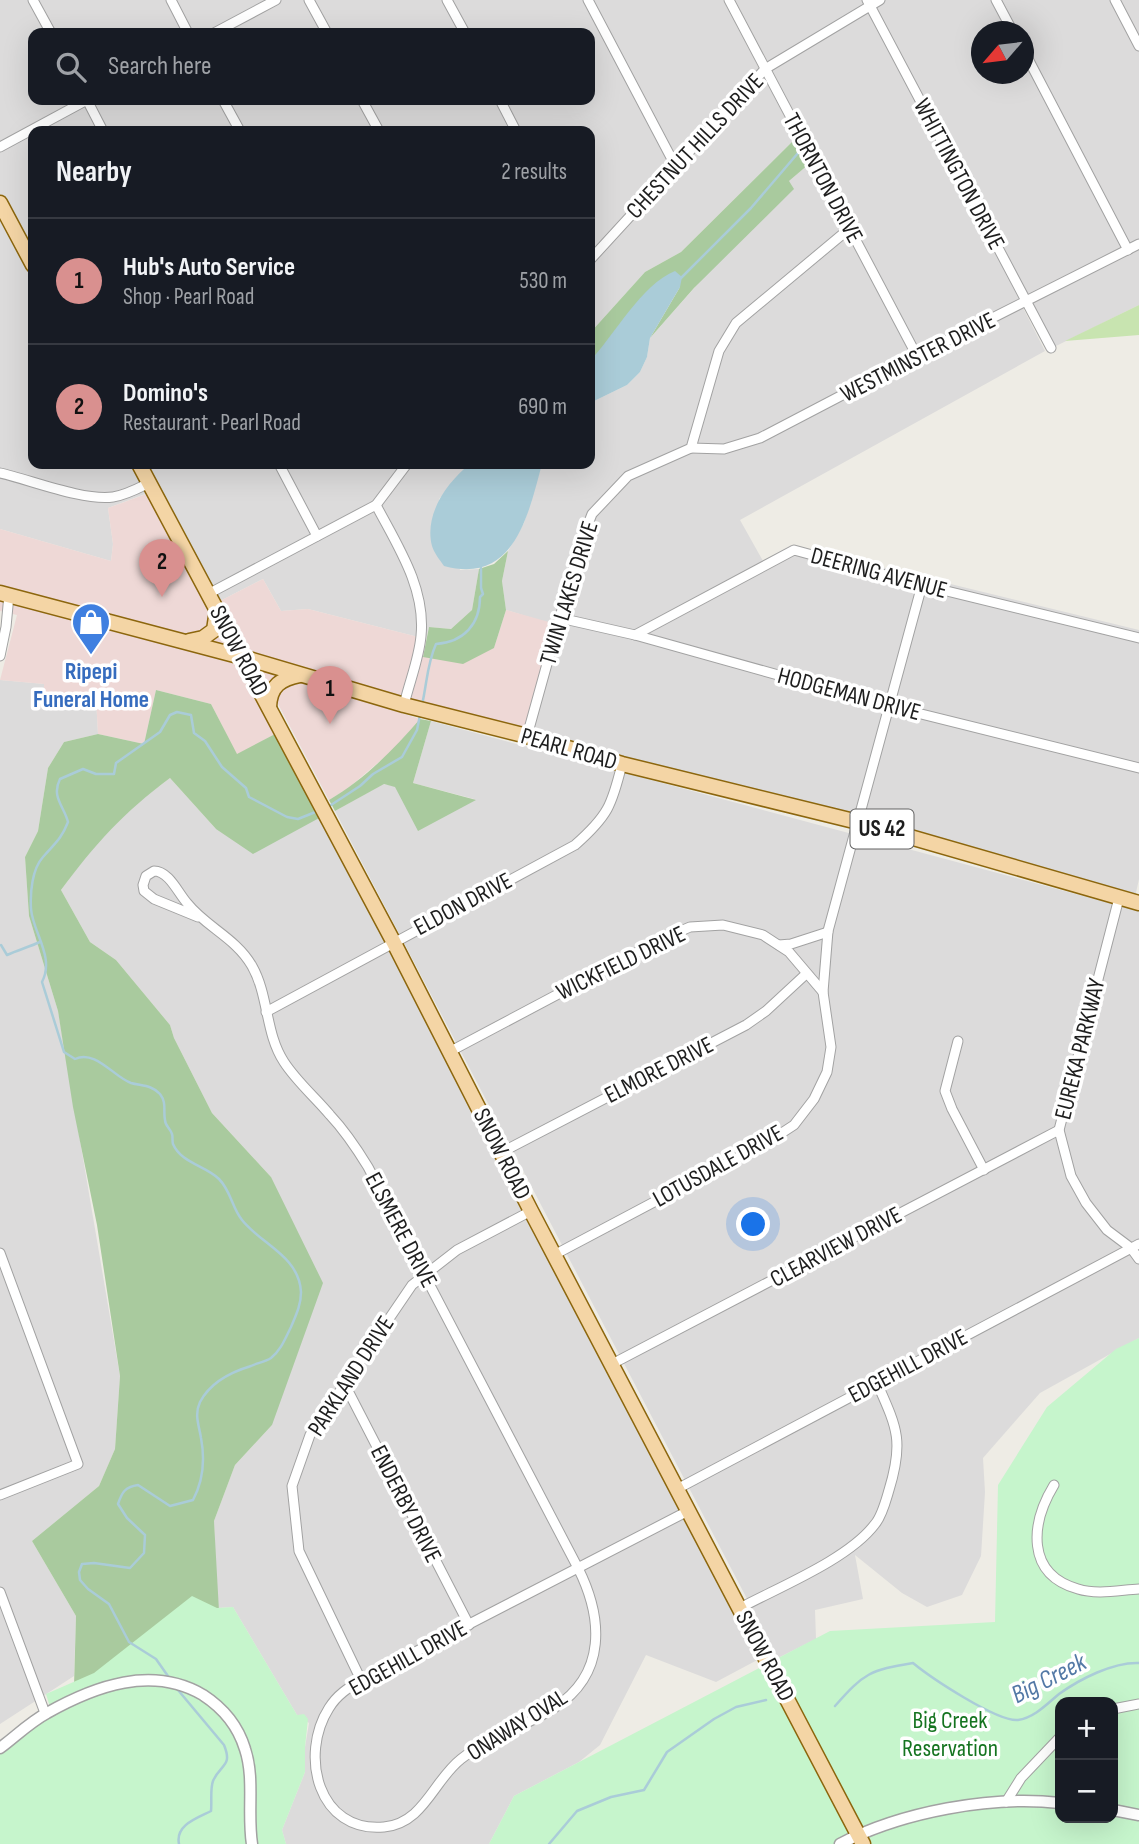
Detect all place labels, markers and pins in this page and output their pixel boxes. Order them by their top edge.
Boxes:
pin: 2 [139,539,185,597]
shop icon: Ripepi Funeral Home [70,601,112,656]
place label: Ripepi Funeral Home [33,657,149,714]
pin: 1 [307,666,353,724]

